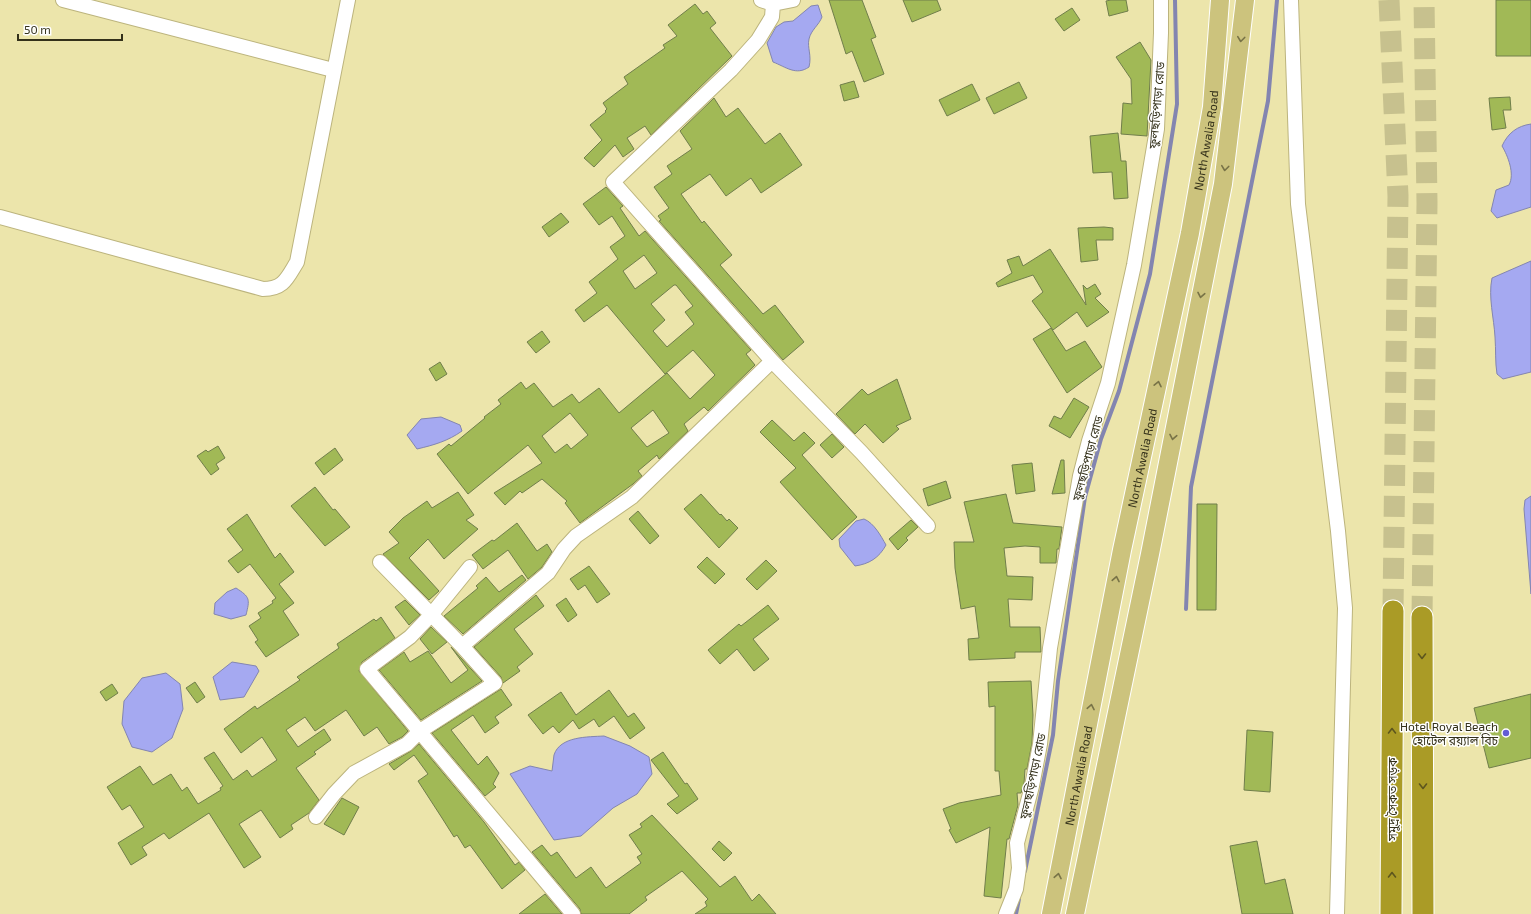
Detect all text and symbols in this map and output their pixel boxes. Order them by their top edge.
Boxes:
scale bar [18,16,122,42]
text: 50 m [24,22,51,36]
one-way arrow [1237,36,1246,42]
street label: ফুলছড়িপাড়া রোড [1145,60,1169,150]
street label: North Awalia Road [1191,90,1220,192]
one-way arrow [1221,165,1230,171]
one-way arrow [1197,292,1206,299]
one-way arrow [1153,381,1161,387]
street label: North Awalia Road [1124,407,1159,509]
street label: ফুলছড়িপাড়া রোড [1069,414,1107,503]
one-way arrow [1169,434,1178,440]
one-way arrow [1112,576,1120,583]
one-way arrow [1418,653,1426,659]
one-way arrow [1087,704,1095,710]
place label: Hotel Royal Beach হোটেল রয়্যাল বিচ [1400,719,1499,747]
street label: North Awalia Road [1061,725,1095,827]
one-way arrow [1388,728,1396,734]
marker: Hotel Royal Beach হোটেল রয়্যাল বিচ [1501,728,1511,738]
street label: ফুলছড়িপাড়া রোড [1016,731,1050,822]
street label: সমুদ্র সৈকত সড়ক [1385,757,1401,842]
one-way arrow [1419,783,1427,789]
one-way arrow [1388,872,1396,878]
one-way arrow [1054,873,1062,879]

